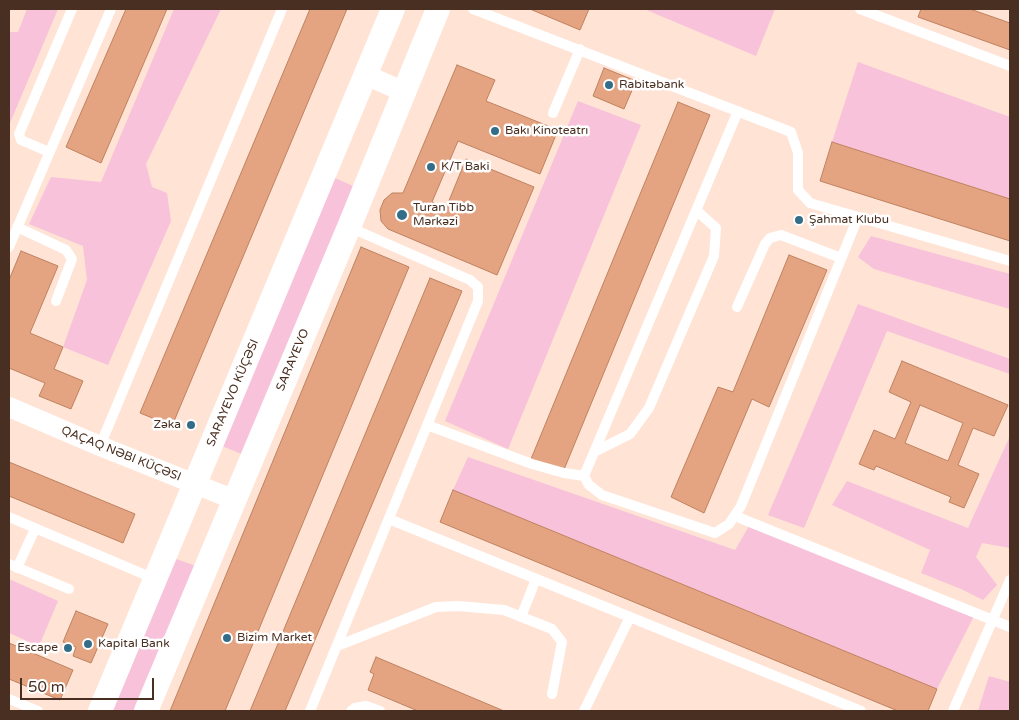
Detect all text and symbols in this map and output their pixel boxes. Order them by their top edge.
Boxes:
place label: Rabitəbank [619,78,684,92]
marker: Rabitəbank [603,79,615,91]
place label: Bakı Kinoteatrı [505,124,588,138]
marker: Bakı Kinoteatrı [489,125,501,137]
place label: K/T Baki [441,160,489,174]
marker: K/T Baki [425,161,437,173]
place label: Turan Tibb Mərkəzi [413,201,474,229]
marker: Turan Tibb Mərkəzi [395,208,409,222]
place label: Şahmat Klubu [809,213,889,227]
marker: Şahmat Klubu [793,214,805,226]
street label: SARAYEVO [273,327,313,393]
street label: SARAYEVO KÜÇƏSI [204,337,262,449]
place label: Zəka [153,418,181,432]
marker: Zəka [185,419,197,431]
street label: QAÇAQ NƏBI KÜÇƏSI [59,423,183,485]
place label: Bizim Market [237,631,312,645]
marker: Bizim Market [221,632,233,644]
place label: Kapital Bank [98,637,170,651]
marker: Kapital Bank [82,638,94,650]
place label: Escape [17,641,58,655]
marker: Escape [62,642,74,654]
scale bar [22,668,156,700]
text: 50 m [28,678,65,696]

